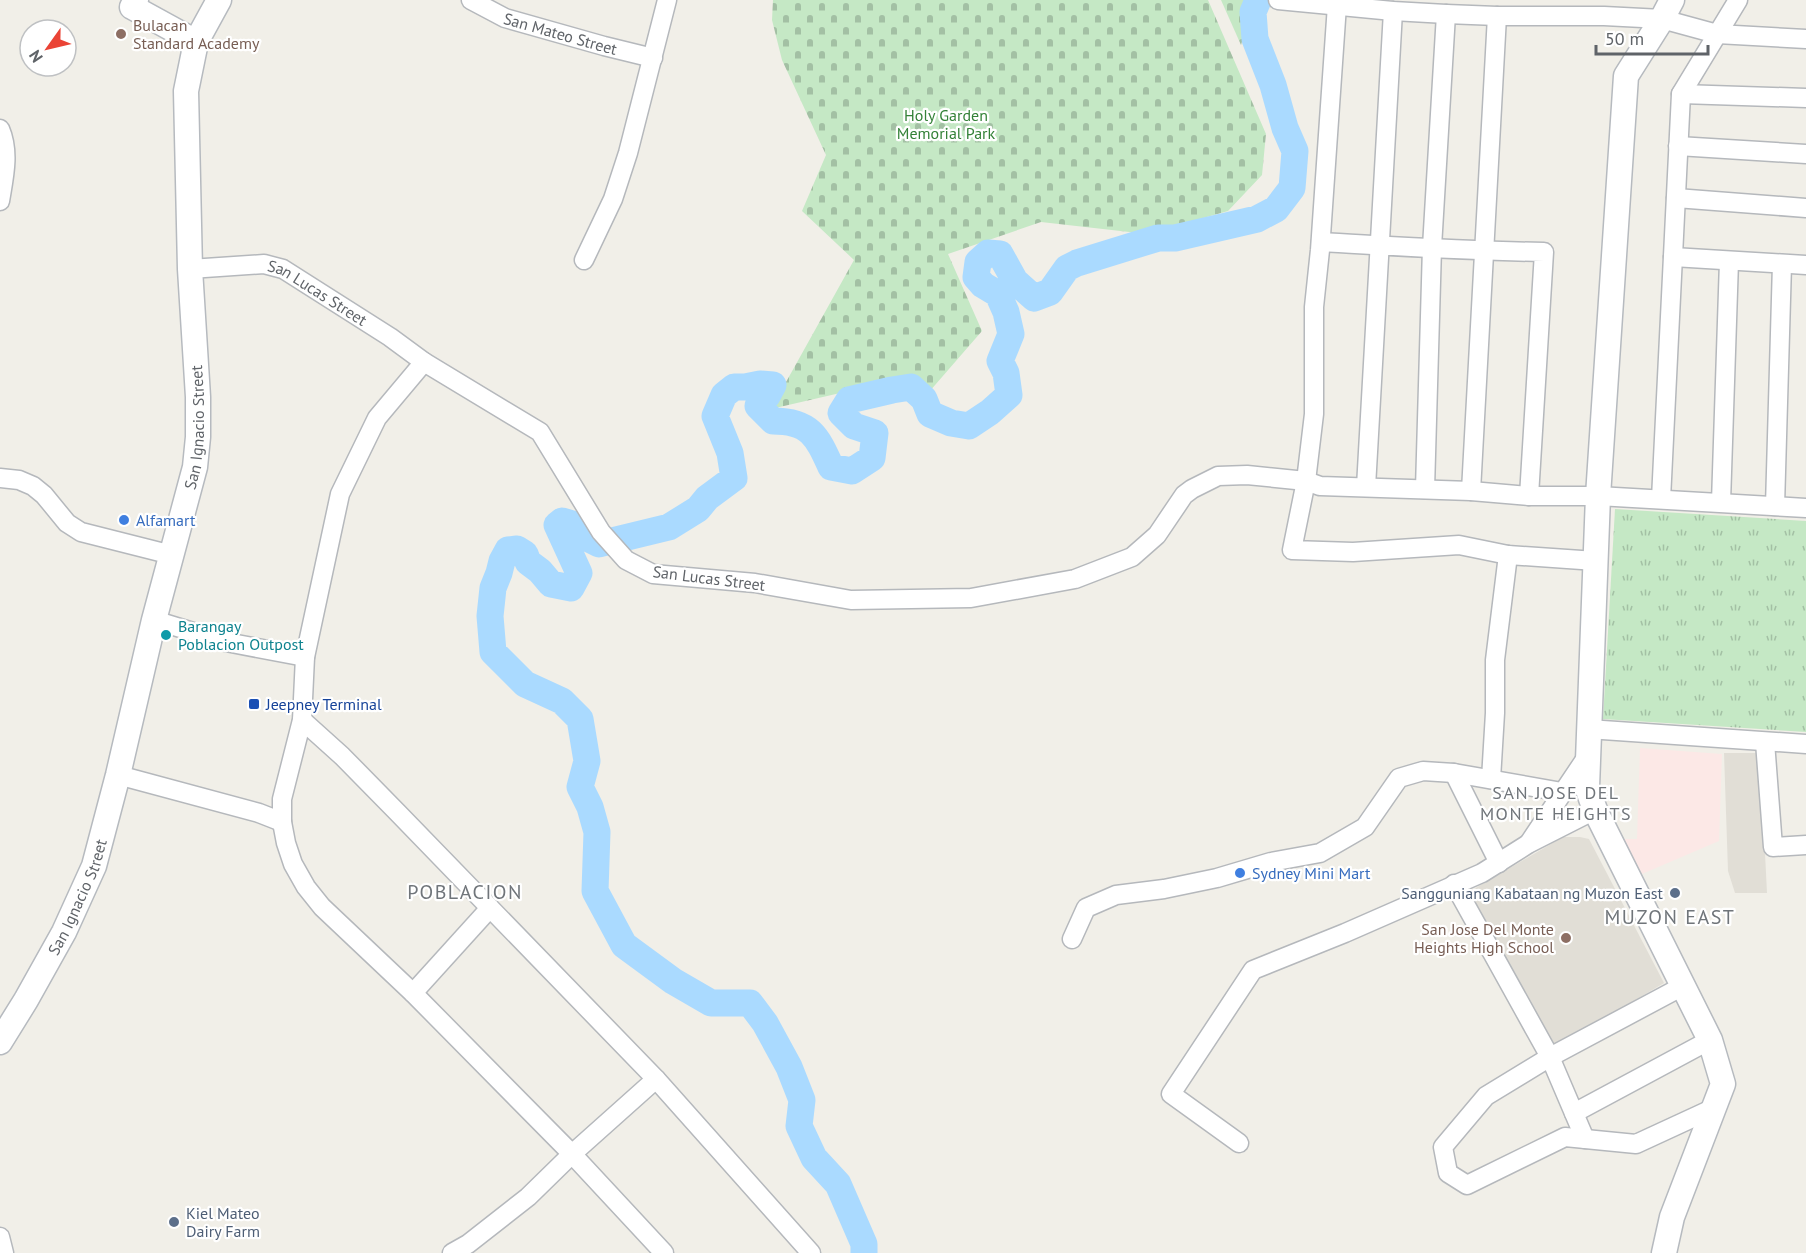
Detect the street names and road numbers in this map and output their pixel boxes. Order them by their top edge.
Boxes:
street label: San Mateo Street [501,8,620,59]
street label: San Lucas Street [266,255,371,330]
street label: San Ignacio Street [179,364,208,492]
street label: San Lucas Street [652,561,767,595]
street label: San Ignacio Street [43,836,111,958]

